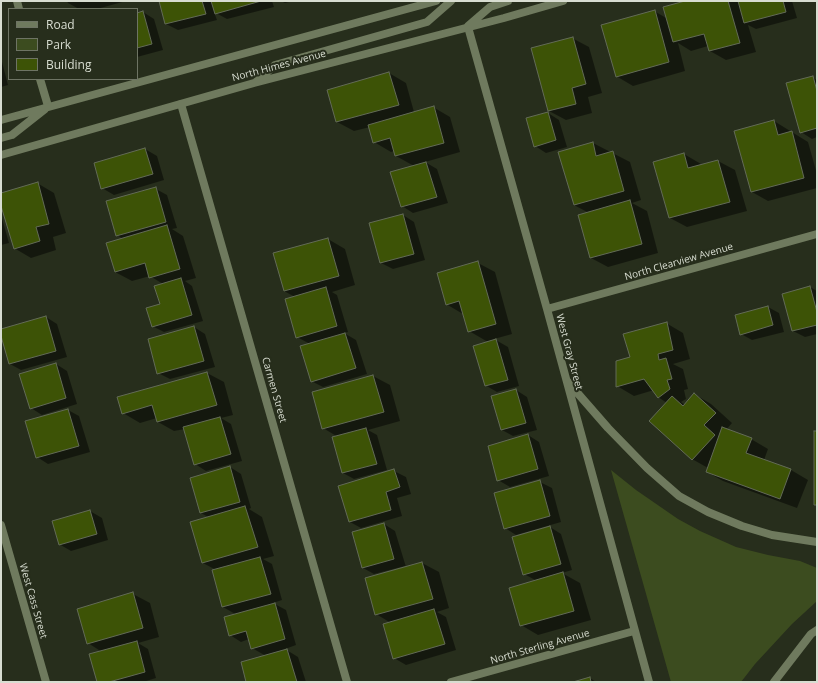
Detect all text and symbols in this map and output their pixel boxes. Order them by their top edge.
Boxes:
legend [8,8,138,80]
text: Road [46,16,75,33]
text: Park [46,36,71,53]
street label: North Himes Avenue [231,48,327,84]
text: Building [46,56,91,73]
street label: North Clearview Avenue [623,241,735,283]
street label: West Gray Street [553,313,585,391]
street label: Carmen Street [259,356,289,424]
street label: West Cass Street [17,562,49,640]
street label: North Sterling Avenue [489,627,591,667]

